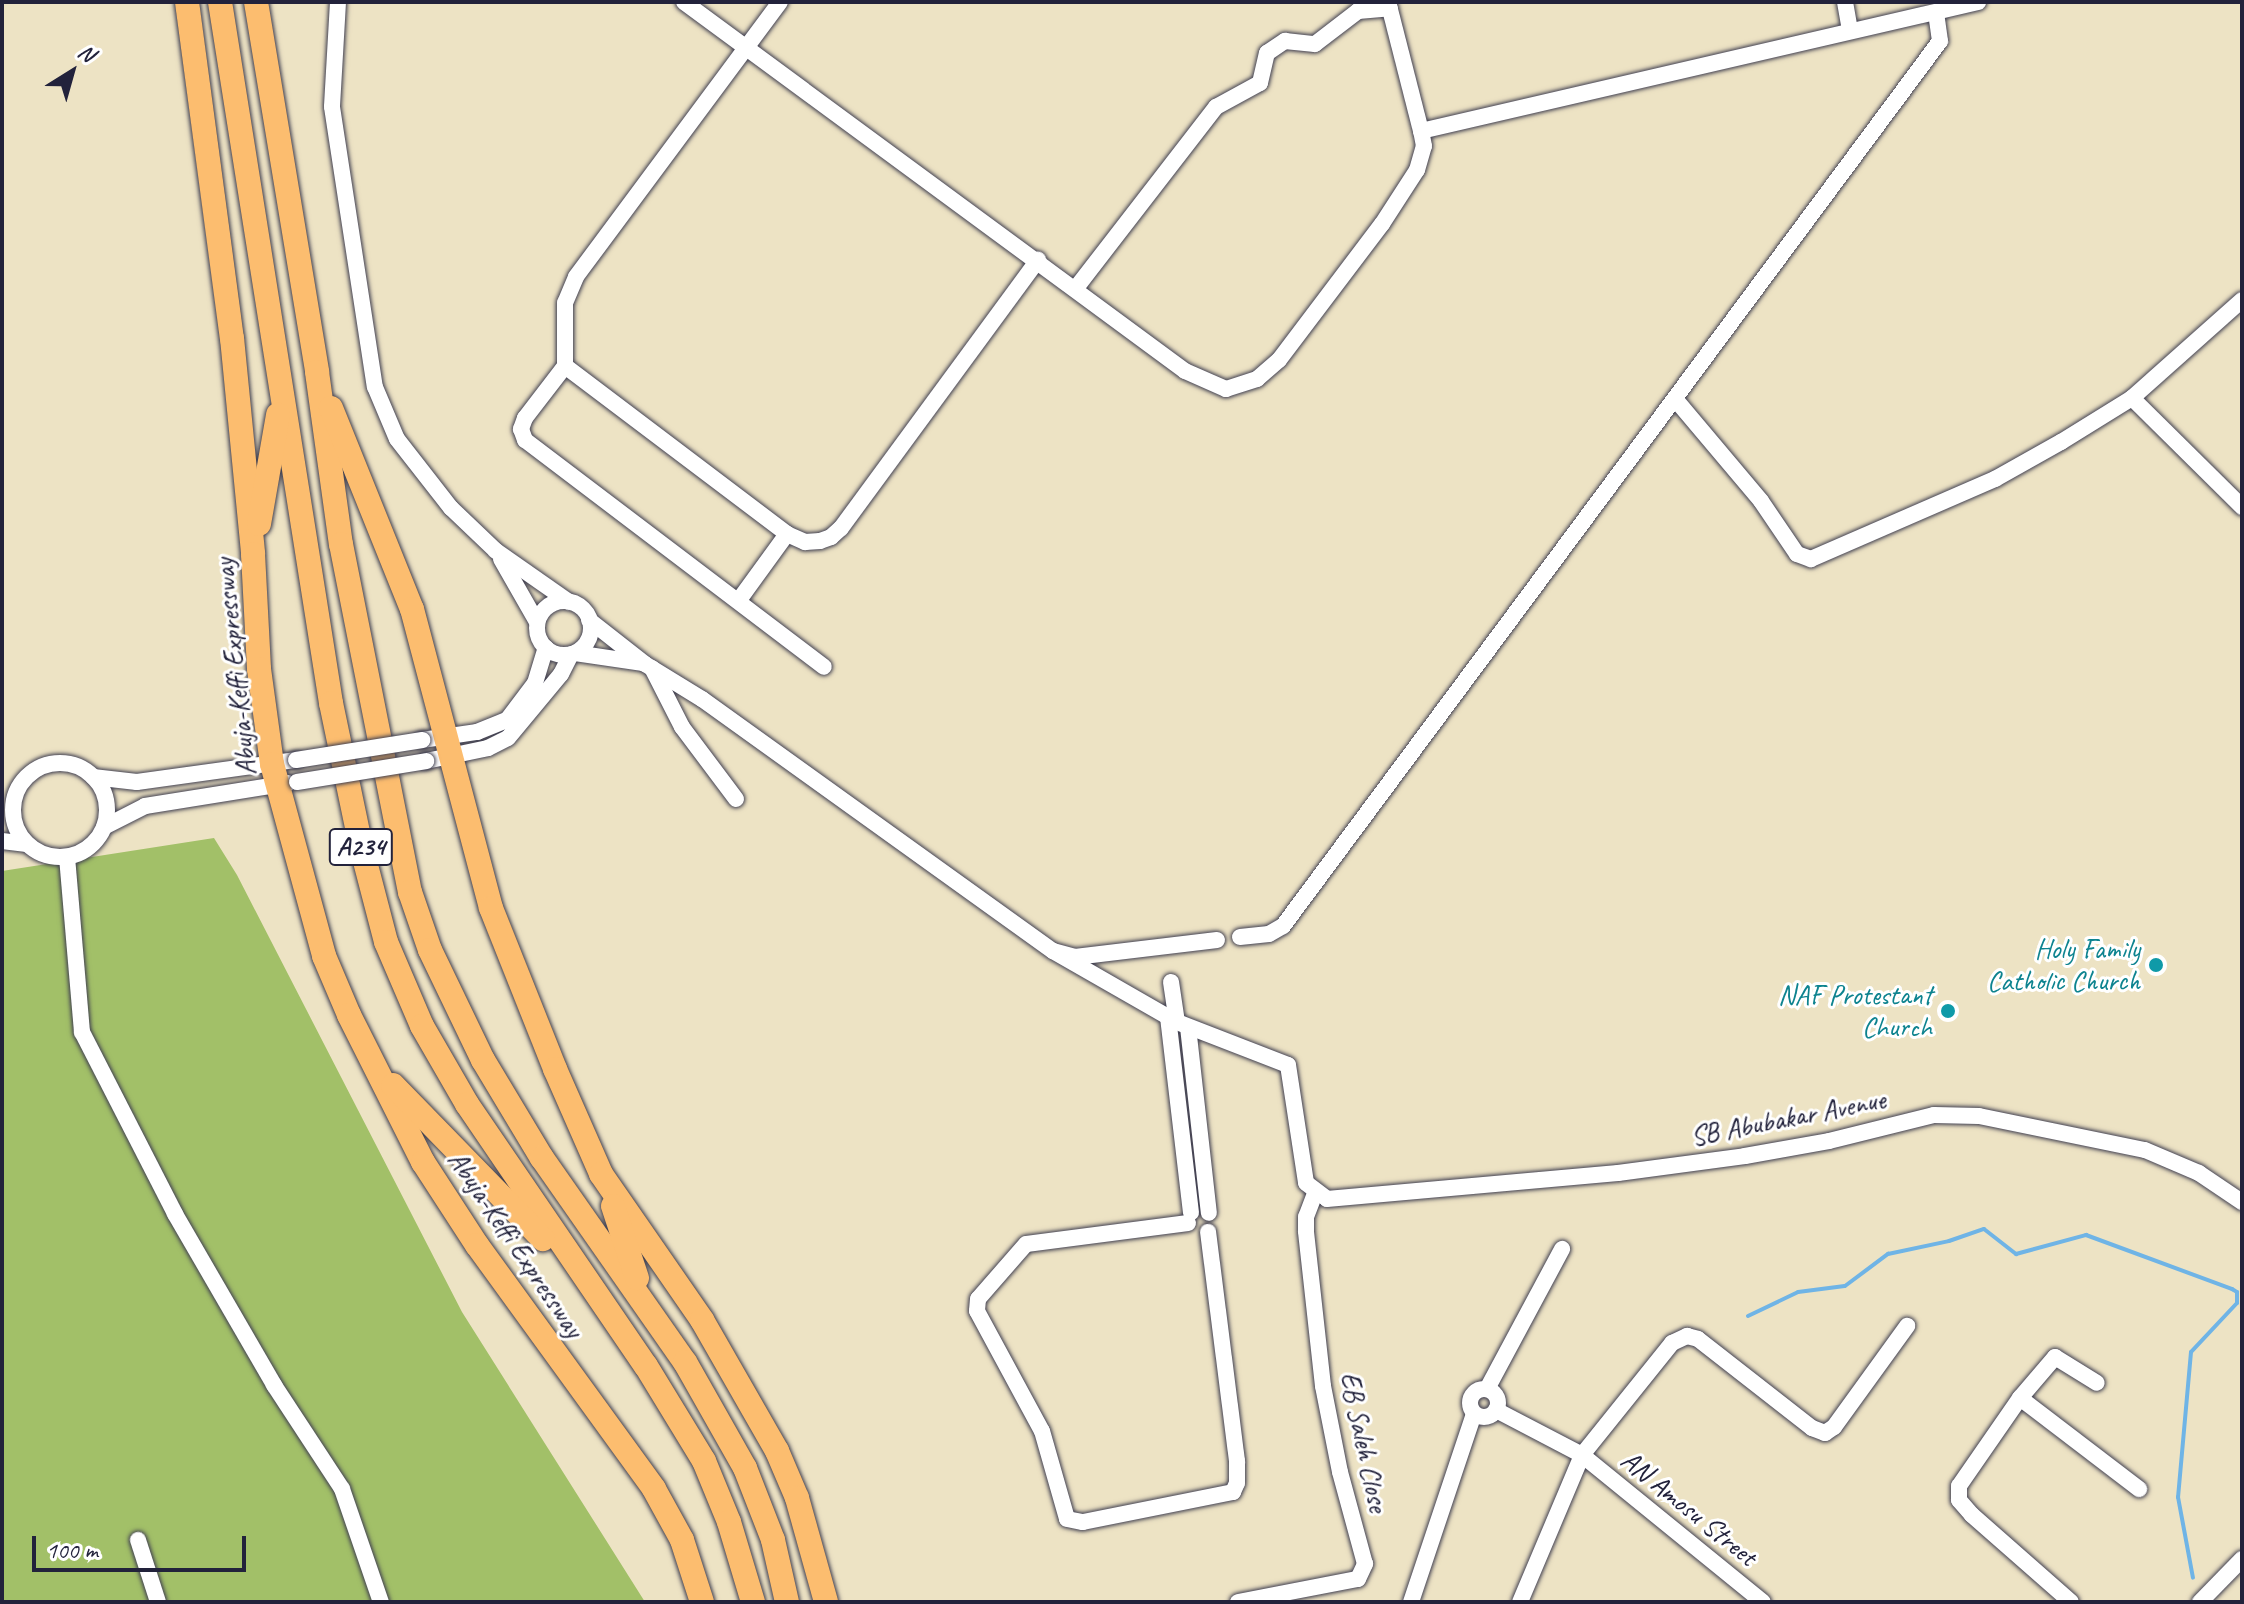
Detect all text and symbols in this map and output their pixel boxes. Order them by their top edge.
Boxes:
north arrow [32,32,112,112]
text: N [73,38,100,68]
street label: Abuja-Keffi Expressway [207,557,263,777]
road number: A234 [327,825,395,869]
place label: Holy Family Catholic Church [1986,932,2140,998]
marker: Holy Family Catholic Church [2147,956,2165,974]
place label: NAF Protestant Church [1778,978,1932,1044]
marker: NAF Protestant Church [1939,1002,1957,1020]
street label: SB Abubakar Avenue [1688,1083,1888,1153]
street label: Abuja-Keffi Expressway [441,1144,591,1344]
street label: EB Saleh Close [1333,1369,1395,1515]
street label: AN Amosu Street [1614,1443,1764,1573]
scale bar [36,1520,250,1570]
text: 100 m [46,1535,98,1565]

